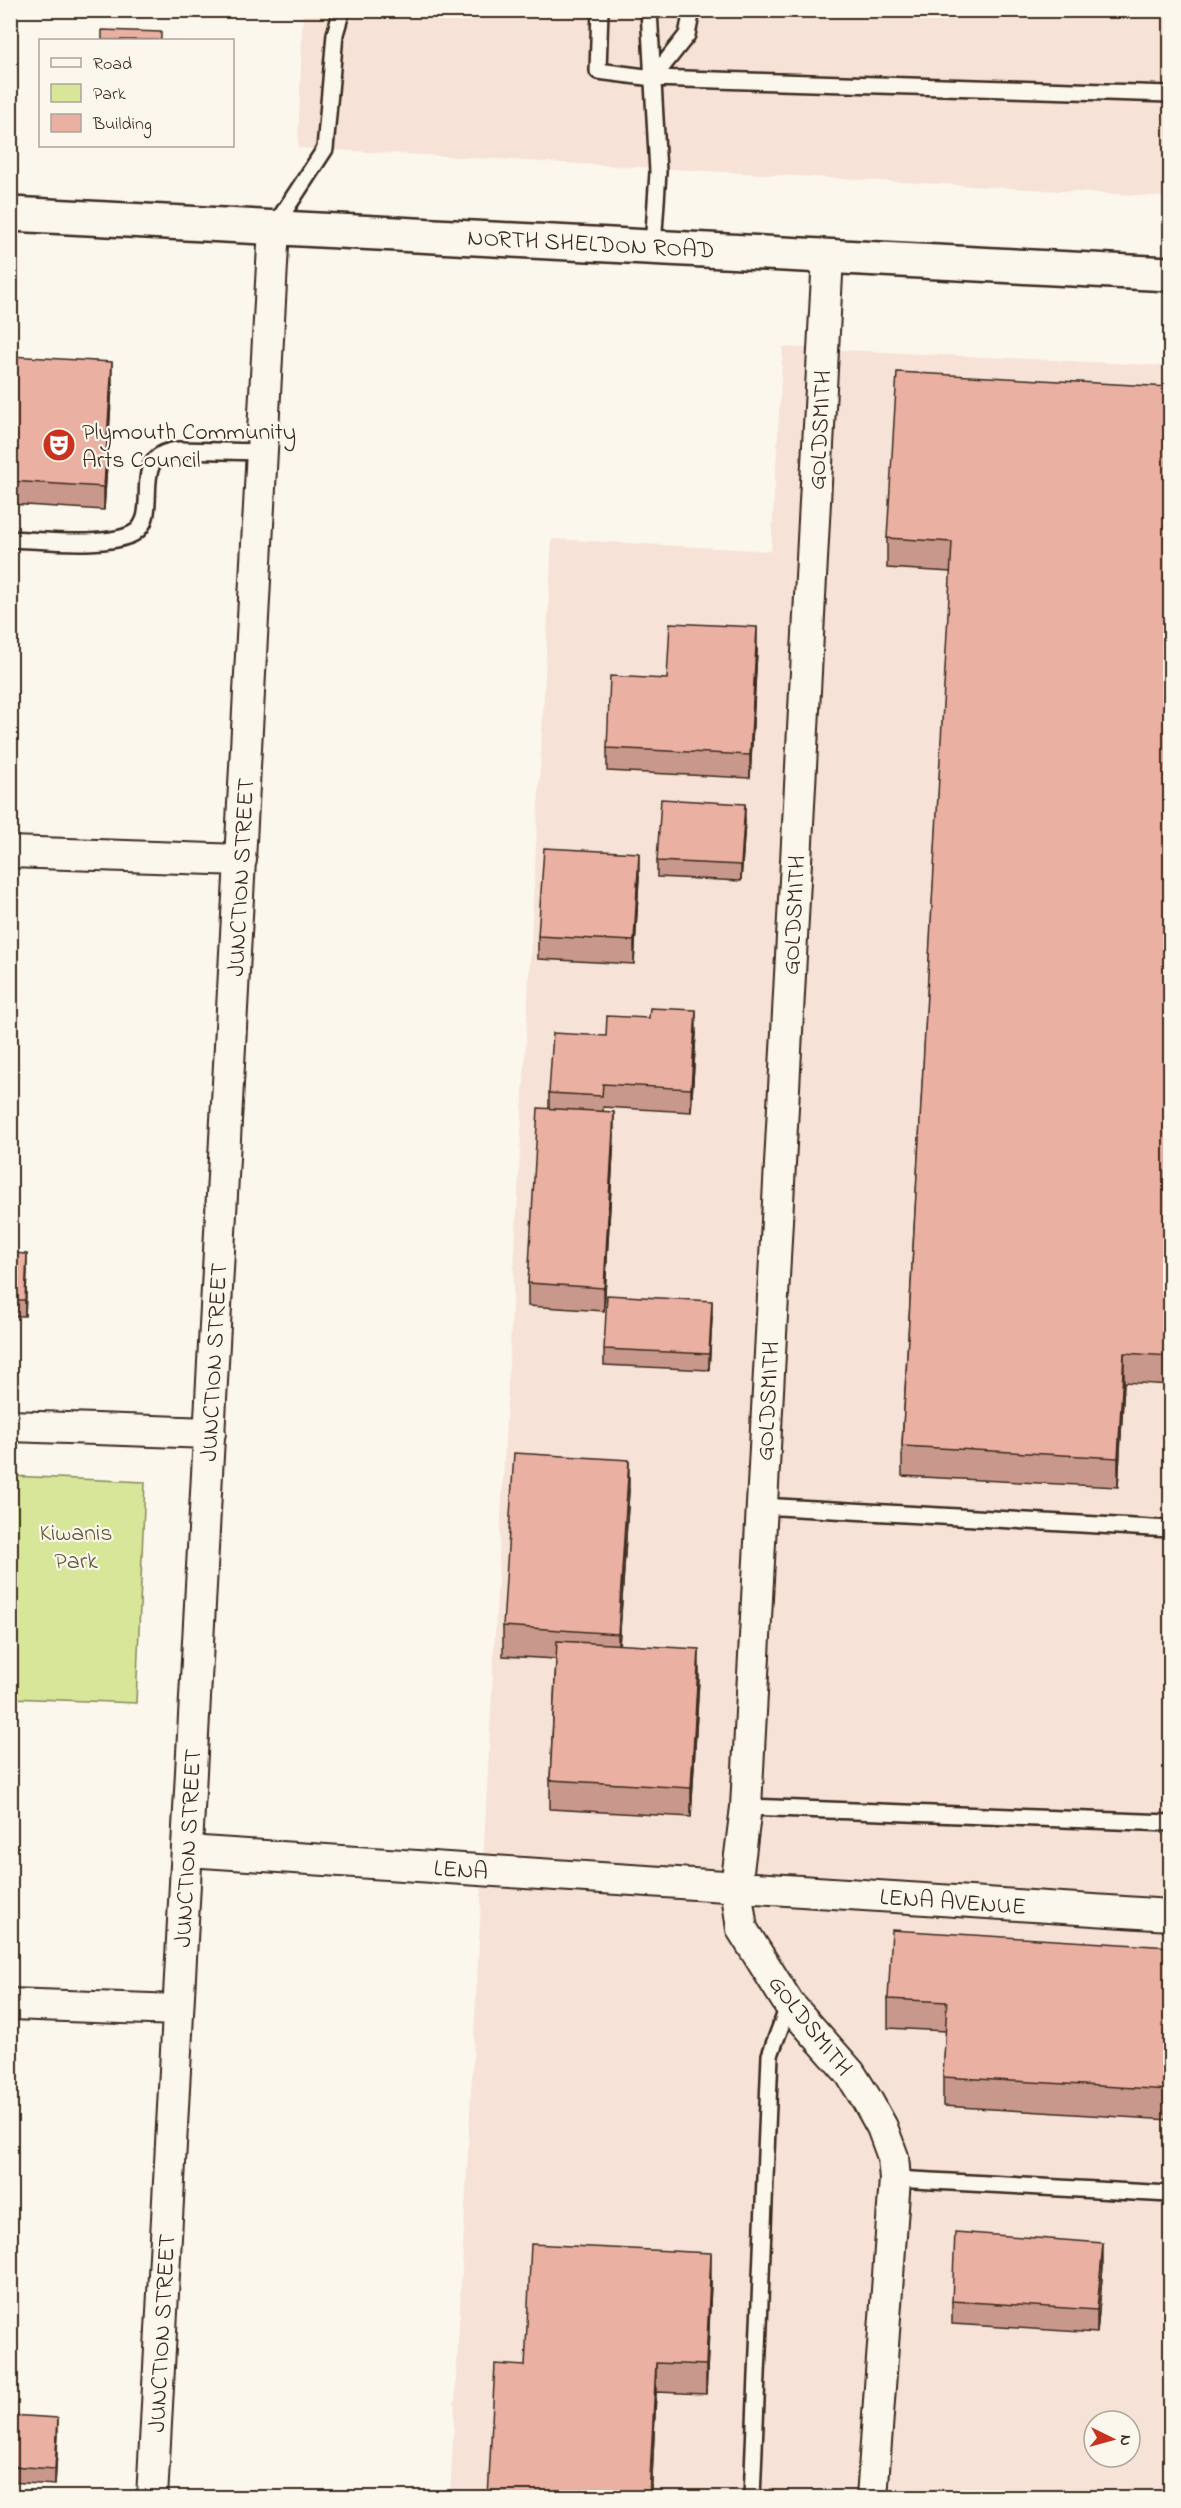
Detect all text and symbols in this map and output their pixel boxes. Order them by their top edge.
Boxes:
legend [39,39,234,147]
text: Road [93,52,132,78]
text: Park [93,82,126,108]
text: Building [92,112,152,139]
street label: NORTH SHELDON ROAD [466,222,715,269]
street label: GOLDSMITH [801,369,842,491]
place label: Plymouth Community Arts Council [82,416,296,479]
theatre icon: Plymouth Community Arts Council [41,427,77,463]
street label: JUNCTION STREET [220,777,265,977]
street label: GOLDSMITH [775,854,816,976]
street label: JUNCTION STREET [193,1262,238,1462]
street label: GOLDSMITH [749,1340,790,1462]
park label: Kiwanis Park [39,1517,113,1580]
street label: JUNCTION STREET [167,1748,212,1948]
street label: LENA [432,1852,489,1891]
street label: LENA AVENUE [878,1881,1027,1926]
street label: GOLDSMITH [758,1969,860,2085]
street label: JUNCTION STREET [141,2233,186,2433]
north arrow [1082,2409,1142,2469]
text: N [1113,2434,1137,2447]

